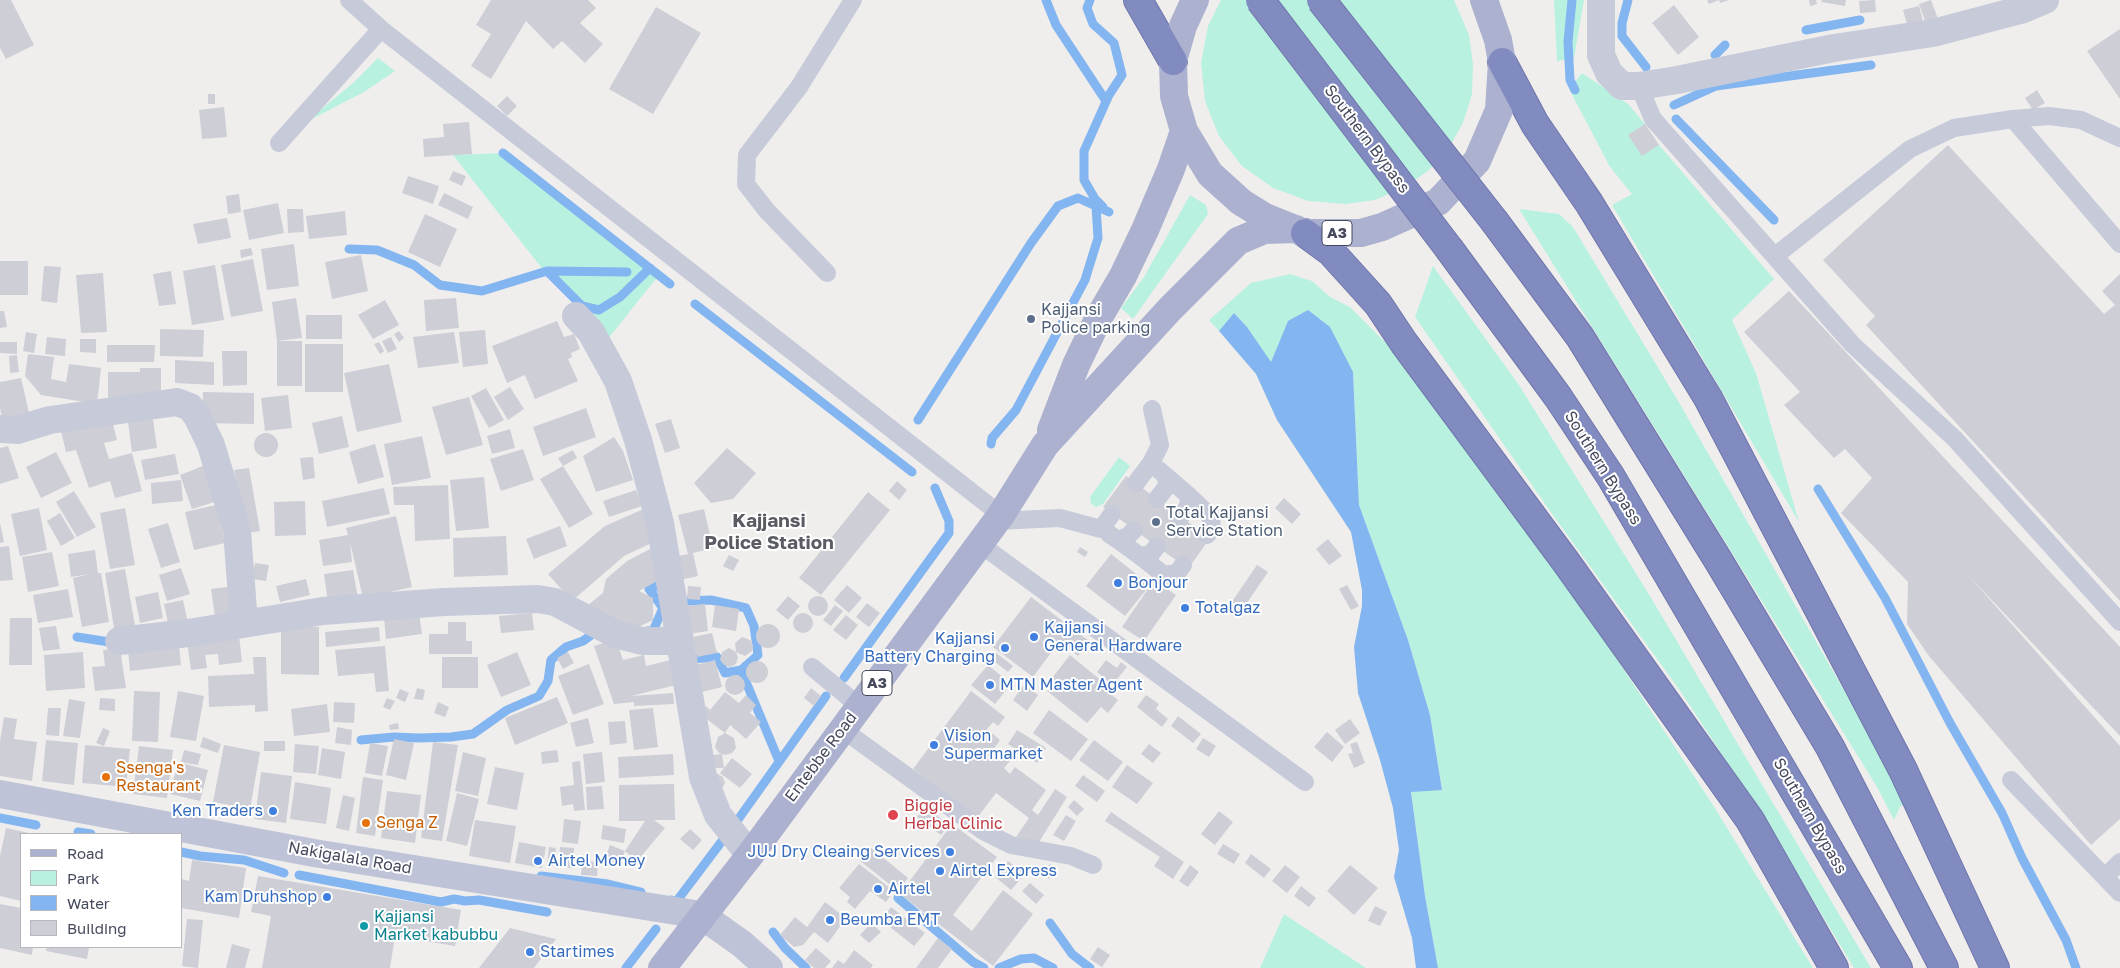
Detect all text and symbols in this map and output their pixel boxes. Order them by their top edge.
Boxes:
street label: Southern Bypass [1320,81,1414,197]
road number: A3 [1322,220,1352,246]
place label: Kajjansi Police parking [1041,300,1150,338]
marker: Kajjansi Police parking [1025,313,1037,325]
street label: Southern Bypass [1560,408,1646,528]
place label: Total Kajjansi Service Station [1166,503,1283,541]
district label: Kajjansi Police Station [704,510,834,554]
marker: Total Kajjansi Service Station [1150,516,1162,528]
place label: Bonjour [1128,573,1188,593]
marker: Bonjour [1112,577,1124,589]
place label: Totalgaz [1195,598,1261,618]
marker: Totalgaz [1179,602,1191,614]
place label: Kajjansi General Hardware [1044,618,1182,656]
place label: Kajjansi Battery Charging [864,629,995,667]
marker: Kajjansi General Hardware [1028,631,1040,643]
marker: Kajjansi Battery Charging [999,642,1011,654]
road number: A3 [862,670,892,696]
place label: MTN Master Agent [1000,675,1143,695]
marker: MTN Master Agent [984,679,996,691]
street label: Entebbe Road [781,708,861,806]
place label: Vision Supermarket [944,726,1043,764]
marker: Vision Supermarket [928,739,940,751]
street label: Southern Bypass [1769,755,1851,877]
place label: Ssenga's Restaurant [116,758,201,796]
marker: Ssenga's Restaurant [100,771,112,783]
place label: Biggie Herbal Clinic [904,796,1003,834]
place label: Ken Traders [172,801,263,821]
marker: Ken Traders [267,805,279,817]
marker: Biggie Herbal Clinic [886,808,900,822]
place label: Senga Z [376,813,438,833]
marker: Senga Z [360,817,372,829]
legend [20,833,182,948]
street label: Nakigalala Road [287,838,413,878]
place label: JUJ Dry Cleaing Services [748,842,940,862]
text: Road [67,844,104,862]
marker: JUJ Dry Cleaing Services [944,846,956,858]
place label: Airtel Money [548,851,645,871]
marker: Airtel Money [532,855,544,867]
place label: Airtel Express [950,861,1057,881]
marker: Airtel Express [934,865,946,877]
text: Park [67,869,99,887]
place label: Airtel [888,879,930,899]
marker: Airtel [872,883,884,895]
place label: Kam Druhshop [204,887,317,907]
marker: Kam Druhshop [321,891,333,903]
text: Water [67,894,110,912]
place label: Kajjansi Market kabubbu [374,907,498,945]
place label: Beumba EMT [840,910,940,930]
marker: Beumba EMT [824,914,836,926]
text: Building [67,919,127,937]
marker: Kajjansi Market kabubbu [358,920,370,932]
place label: Startimes [540,942,615,962]
marker: Startimes [524,946,536,958]

